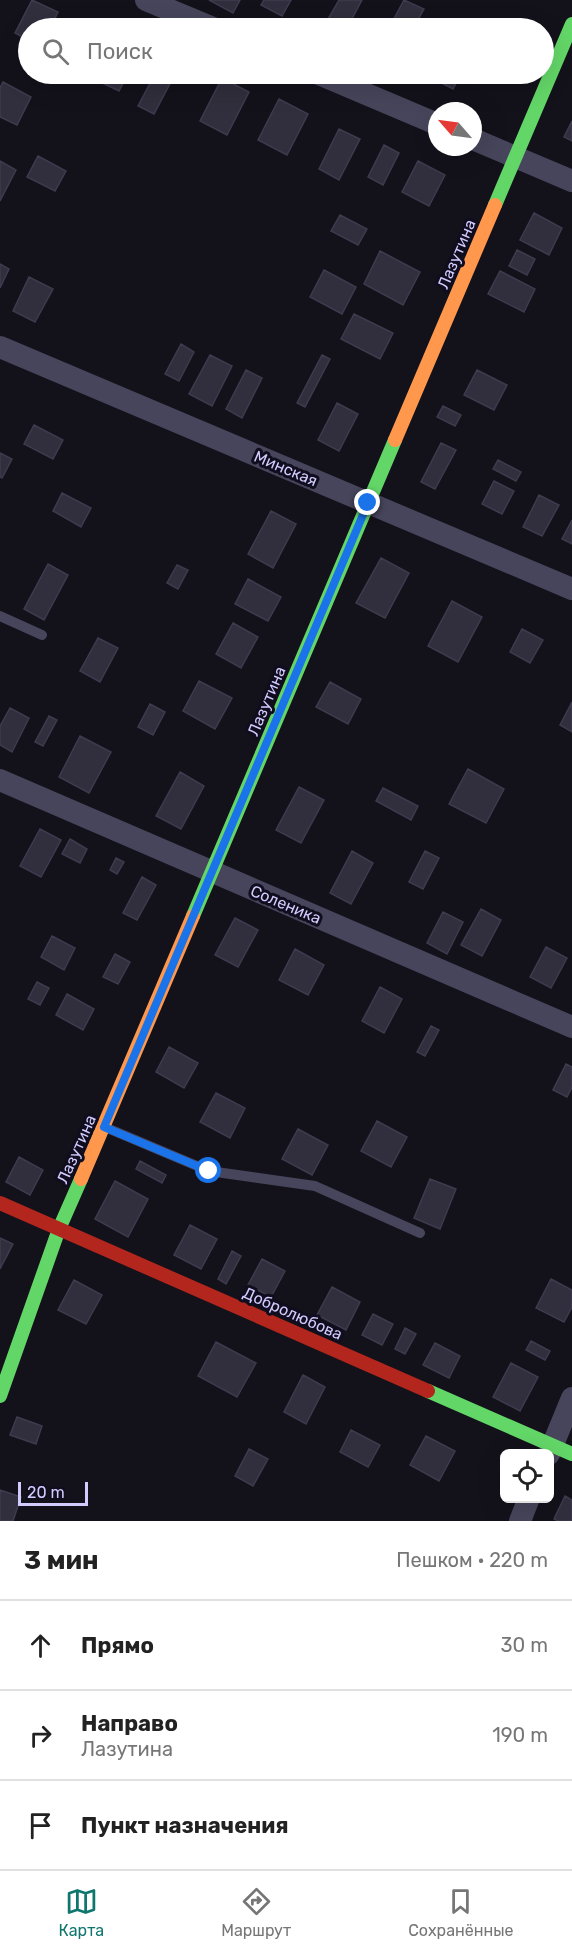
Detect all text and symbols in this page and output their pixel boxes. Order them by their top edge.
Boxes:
search box [18,18,554,84]
icon: search [39,35,72,68]
text: Поиск [87,38,153,65]
north arrow [428,102,482,156]
street label: Лазутина [433,217,480,292]
street label: Минская [251,447,320,490]
route end [354,489,380,515]
street label: Лазутина [243,664,290,739]
street label: Соленика [248,881,324,928]
street label: Лазутина [53,1112,100,1187]
route start [195,1157,221,1183]
street label: Добролюбова [240,1283,345,1344]
map controls [500,1449,554,1503]
button: locate [500,1449,554,1503]
scale bar [18,1479,88,1506]
text: 20 m [27,1483,65,1502]
text: 3 мин [24,1545,99,1576]
text: Пешком · 220 m [396,1548,548,1572]
icon: ahead [24,1629,57,1662]
text: Прямо [81,1632,154,1659]
text: 30 m [501,1633,548,1657]
text: Направо [81,1710,178,1737]
icon: right [24,1719,57,1752]
text: 190 m [492,1723,548,1747]
text: Лазутина [81,1737,173,1761]
icon: arrive [24,1809,57,1842]
text: Пункт назначения [81,1812,289,1839]
tab: Карта [59,1885,104,1940]
tab: Маршрут [221,1885,291,1940]
tab: Сохранённые [408,1885,513,1940]

